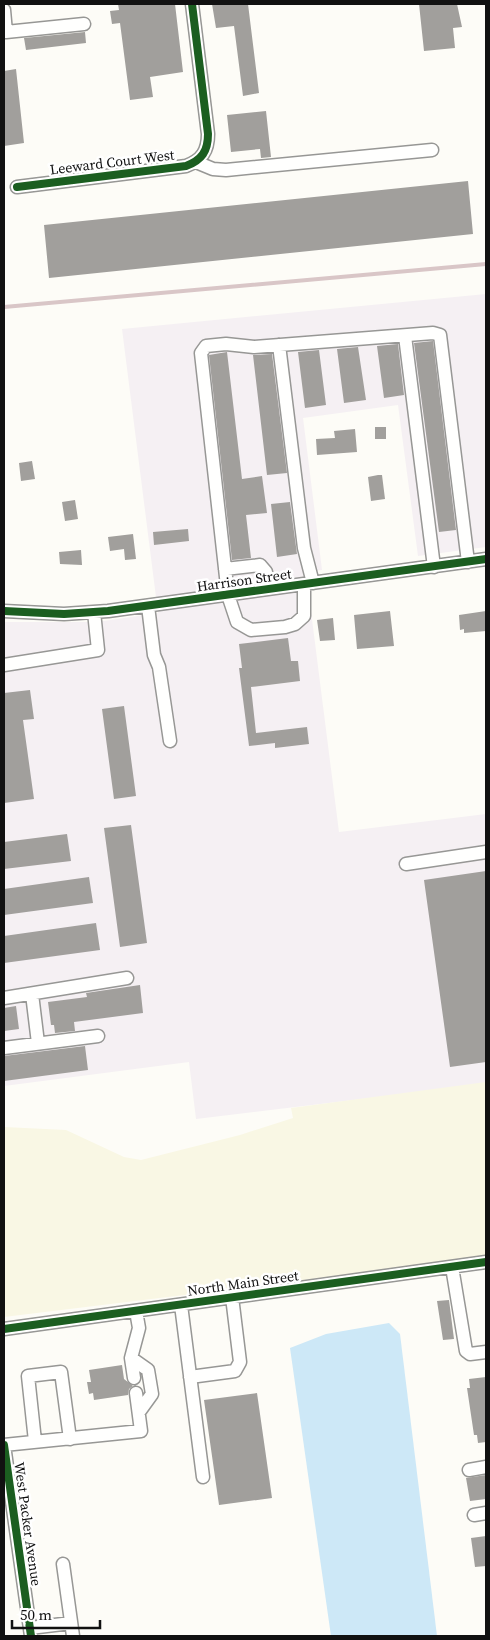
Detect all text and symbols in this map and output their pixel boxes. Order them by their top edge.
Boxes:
street label: Leeward Court West [49,144,176,180]
street label: Harrison Street [195,563,293,597]
street label: North Main Street [186,1265,300,1301]
street label: West Packer Avenue [9,1461,47,1587]
scale bar [12,1598,100,1630]
text: 50 m [20,1604,52,1625]

